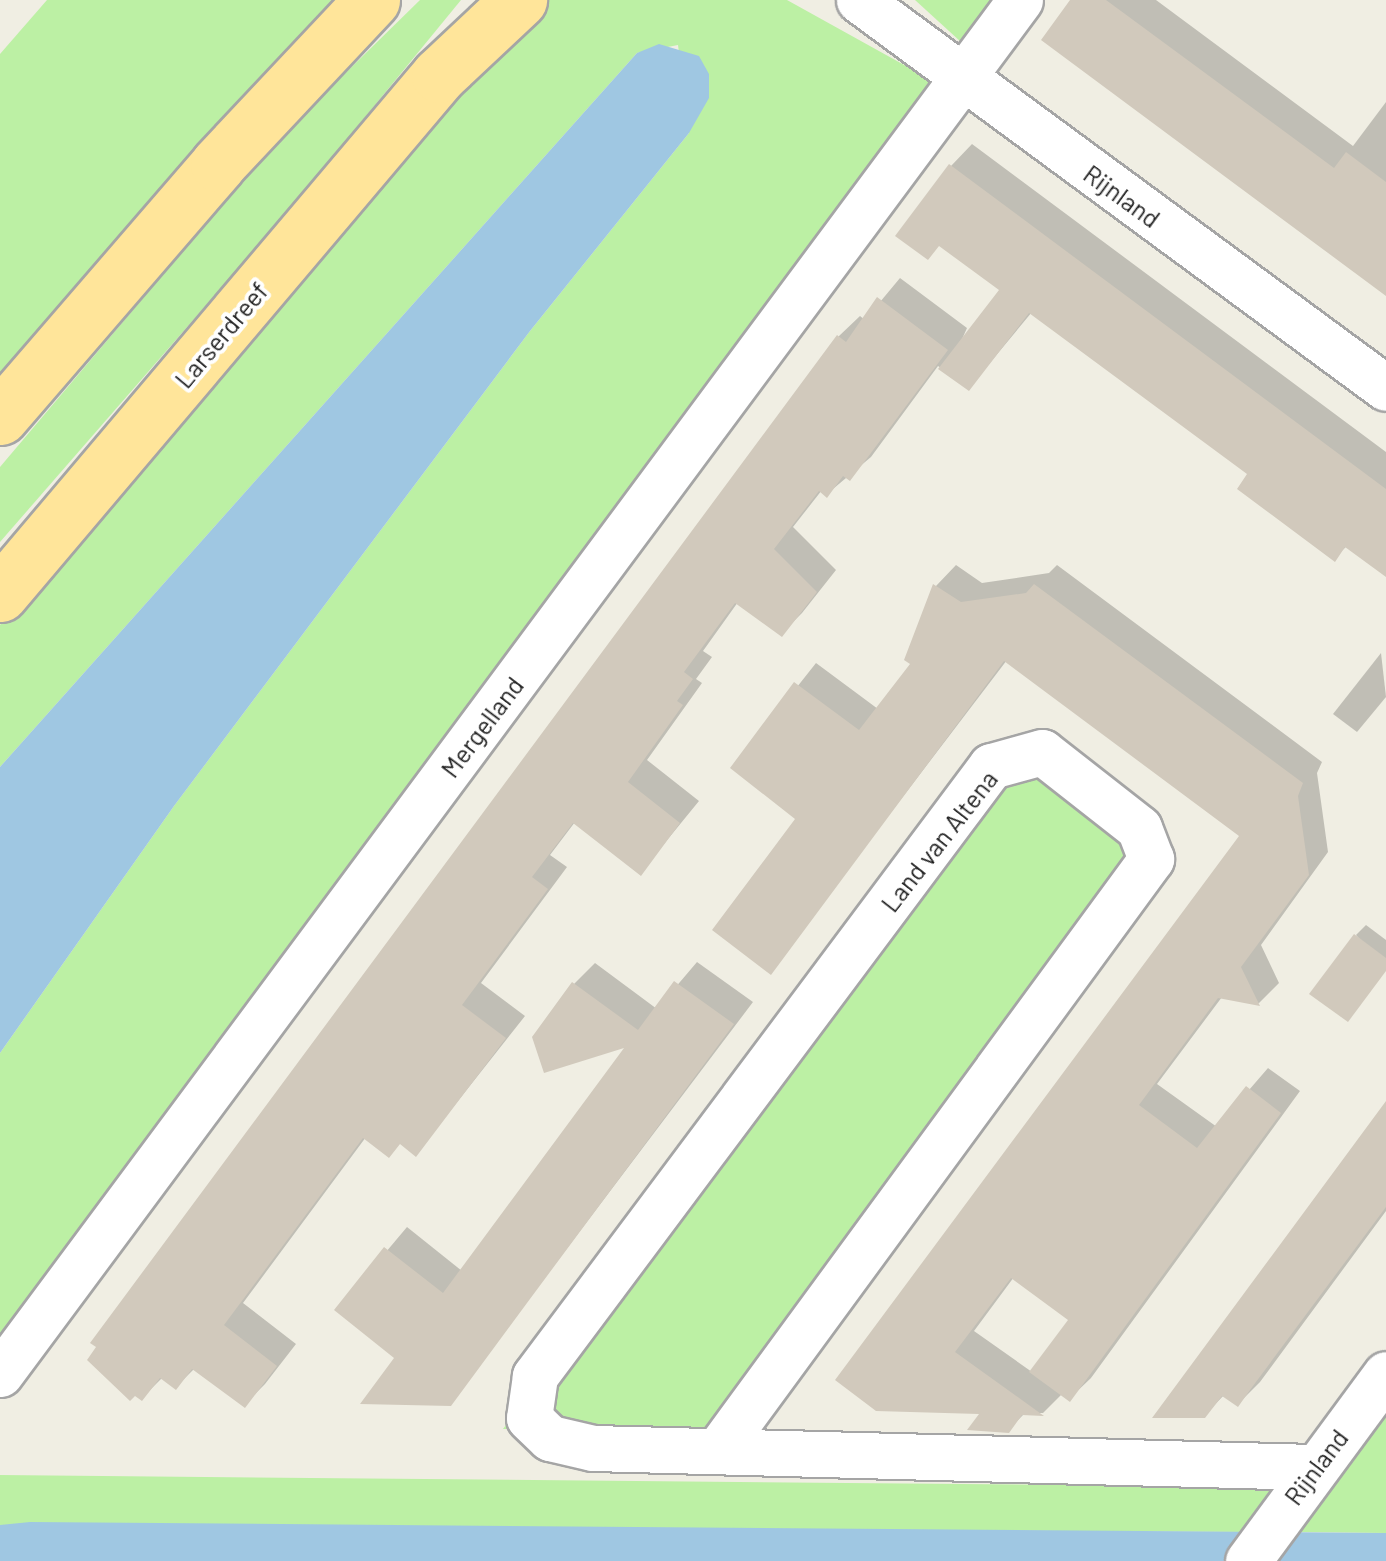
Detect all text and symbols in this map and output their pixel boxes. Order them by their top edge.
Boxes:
street label: Rijnland [1078,158,1166,234]
street label: Larserdreef [168,276,274,394]
street label: Mergelland [435,671,529,783]
street label: Land van Altena [875,764,1003,918]
street label: Rijnland [1278,1423,1354,1511]

